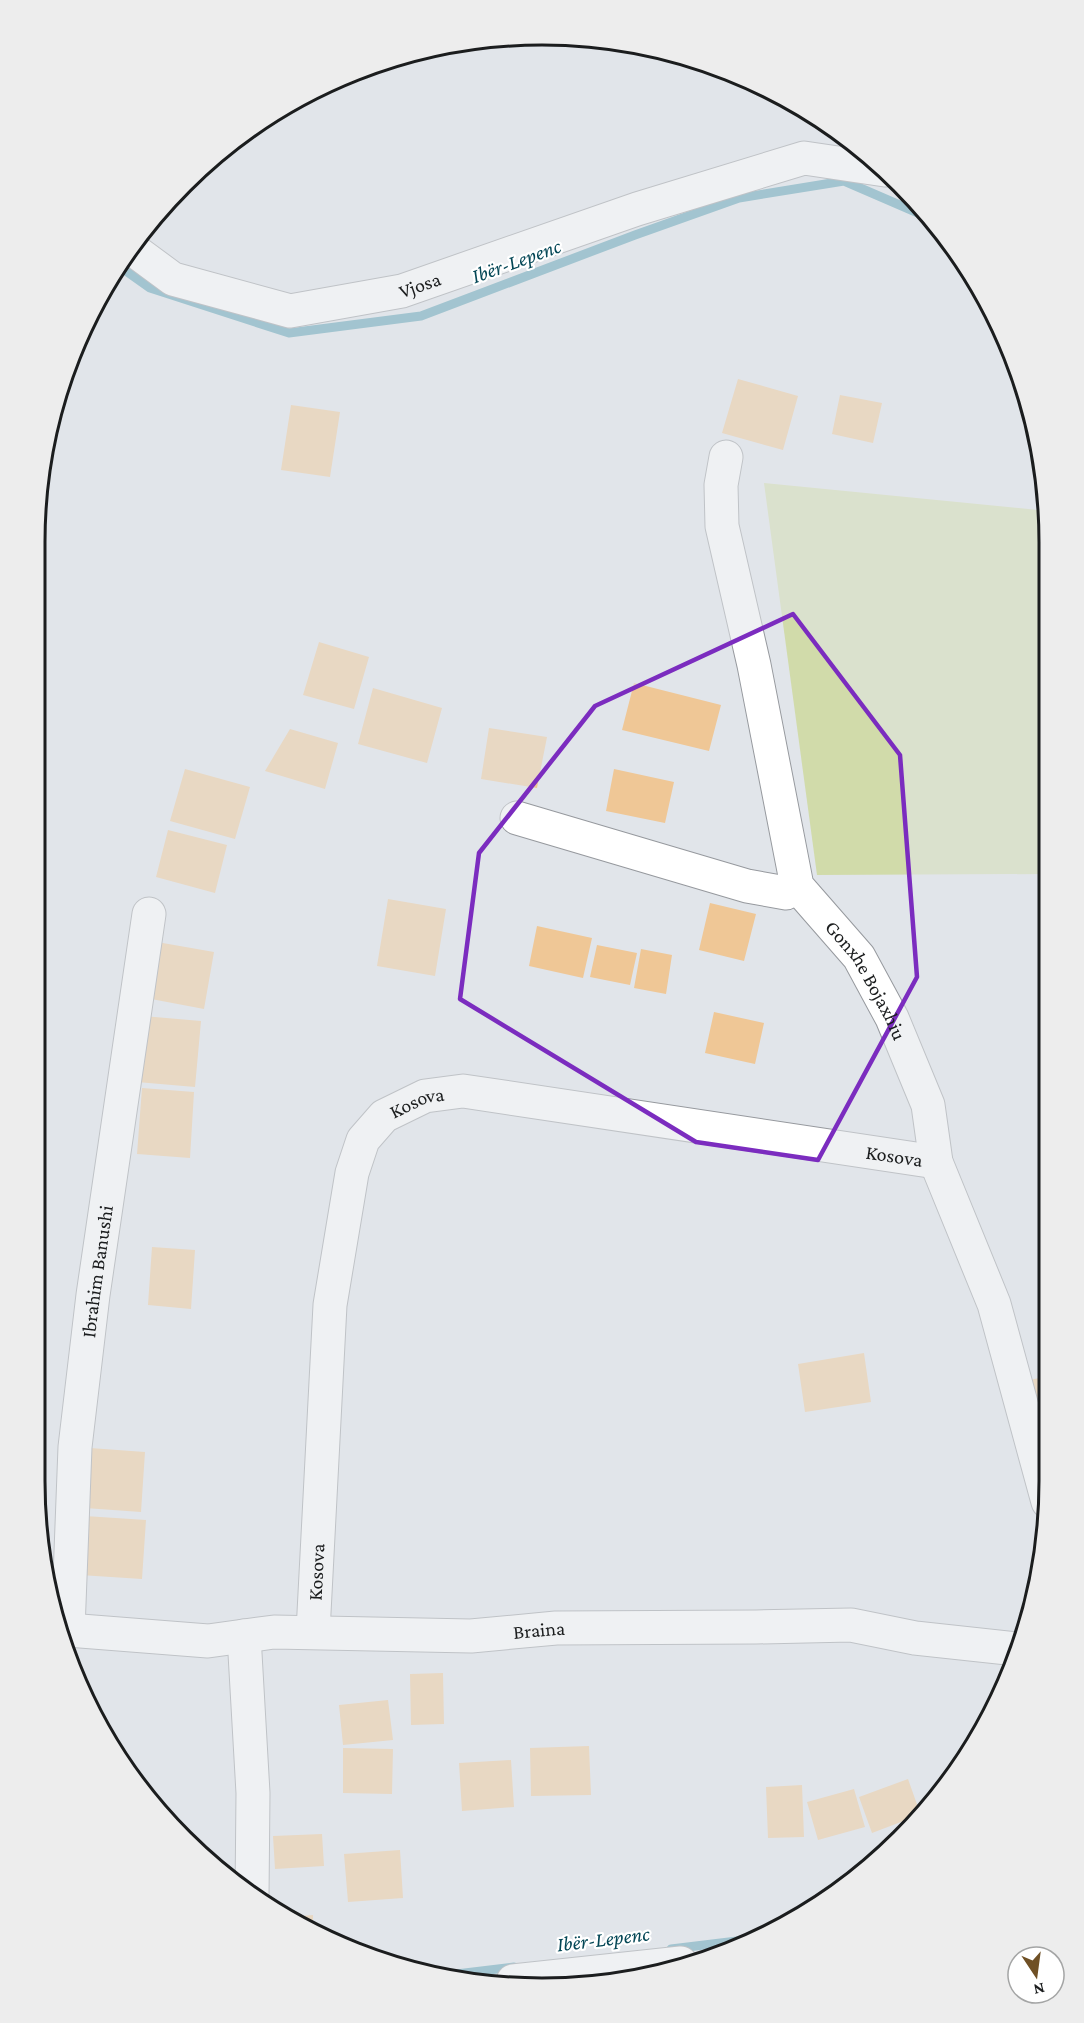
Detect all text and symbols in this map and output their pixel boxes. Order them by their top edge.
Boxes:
water label: Ibër-Lepenc [468,234,564,288]
street label: Vjosa [396,267,444,302]
street label: Gonxhe Bojaxhiu [821,916,911,1044]
street label: Kosova [386,1083,445,1123]
street label: Kosova [864,1141,924,1171]
street label: Ibrahim Banushi [77,1204,117,1339]
street label: Kosova [304,1543,329,1601]
street label: Braina [512,1617,565,1643]
water label: Ibër-Lepenc [555,1921,651,1957]
north arrow [1006,1945,1066,2005]
text: N [1032,1980,1046,1999]

